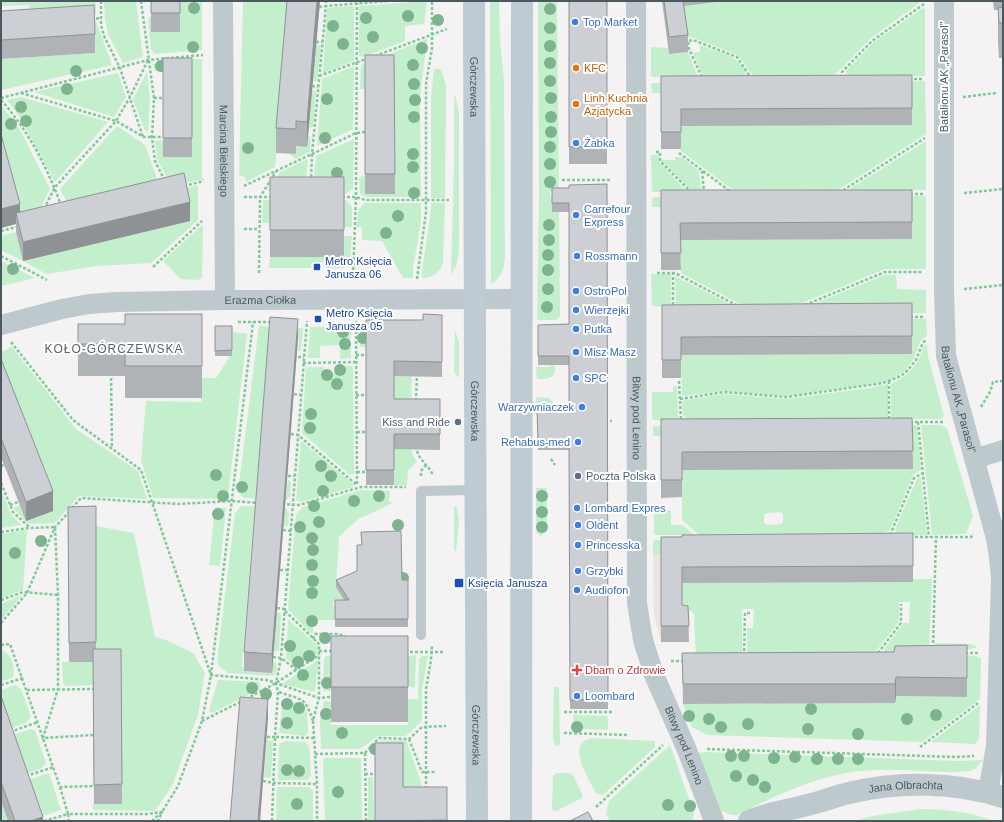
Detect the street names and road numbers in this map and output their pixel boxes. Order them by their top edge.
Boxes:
street label: Batalionu AK „Parasol” [938,21,950,132]
street label: Górczewska [468,57,480,118]
street label: Marcina Bielskiego [218,105,230,197]
street label: Erazma Ciołka [225,294,297,306]
street label: Batalionu AK „Parasol” [940,345,978,455]
street label: Bitwy pod Lenino [631,376,643,460]
street label: Górczewska [469,381,481,442]
street label: Górczewska [470,705,483,766]
street label: Bitwy pod Lenino [663,705,706,787]
street label: Jana Olbrachta [867,779,944,795]

